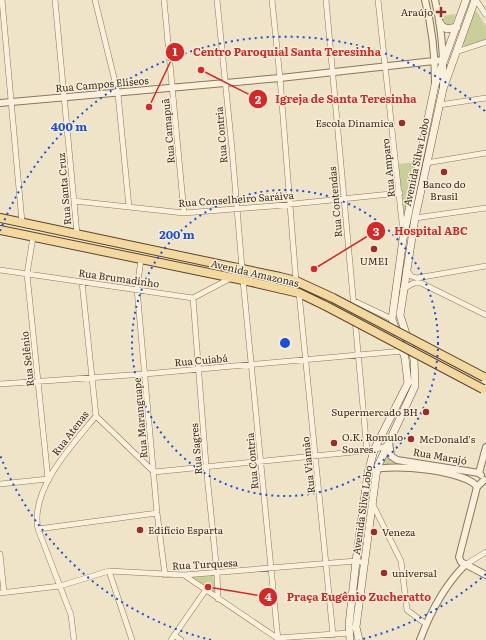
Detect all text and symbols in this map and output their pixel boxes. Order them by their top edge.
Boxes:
place label: Araújo [401,4,433,19]
marker: Araújo [436,7,446,17]
callout: Centro Paroquial Santa Teresinha [165,40,389,63]
text: 1 [173,42,178,60]
text: Centro Paroquial Santa Teresinha [193,43,382,59]
street label: Rua Campos Elíseos [55,72,150,95]
callout: Igreja de Santa Teresinha [248,88,425,111]
text: 2 [255,90,262,108]
text: Igreja de Santa Teresinha [275,90,417,106]
street label: Rua Camapuã [157,97,178,164]
street label: Rua Contria [210,105,230,164]
place label: Escola Dinamica [315,115,395,130]
street label: Avenida Silva Lobo [399,116,432,207]
text: 400 m [51,117,87,135]
marker: Escola Dinamica [397,118,407,128]
street label: Rua Amparo [377,138,398,198]
street label: Rua Santa Cruz [53,152,74,226]
street label: Rua Contendas [324,165,345,238]
marker: Banco do Brasil [439,167,449,177]
place label: Banco do Brasil [422,176,466,203]
street label: Rua Conselheiro Saráiva [178,187,295,210]
callout: Hospital ABC [366,220,476,243]
text: 3 [373,222,380,240]
text: Hospital ABC [394,222,468,238]
text: 200 m [159,225,195,243]
marker: UMEI [369,244,379,254]
place label: UMEI [360,253,388,268]
street label: Avenida Amazonas [210,255,301,290]
street label: Rua Brumadinho [78,264,161,291]
street label: Rua Selênio [16,330,37,388]
centre of rings [278,336,292,350]
street label: Rua Cuiabá [174,350,229,369]
street label: Rua Maranguape [129,377,150,459]
place label: Supermercado BH [331,404,418,419]
street label: Rua Atenas [48,407,92,458]
marker: Supermercado BH [421,407,431,417]
street label: Rua Sagres [186,422,205,475]
place label: O.K. Romulo Soares. [342,429,403,456]
street label: Rua Contria [241,431,261,490]
place label: McDonald's [419,431,476,446]
marker: McDonald's [406,434,416,444]
street label: Rua Viamão [297,436,318,494]
marker: O.K. Romulo Soares. [329,438,339,448]
street label: Rua Marajó [412,443,468,468]
street label: Avenida Silva Lobo [348,464,375,556]
place label: Edifício Esparta [148,522,224,537]
place label: Veneza [382,524,416,539]
marker: Edifício Esparta [135,525,145,535]
marker: Veneza [369,527,379,537]
street label: Rua Turquesa [172,554,239,573]
place label: universal [392,565,437,580]
marker: universal [379,568,389,578]
callout: Praça Eugênio Zucheratto [258,586,439,609]
text: 4 [264,587,272,605]
text: Praça Eugênio Zucheratto [287,588,431,604]

